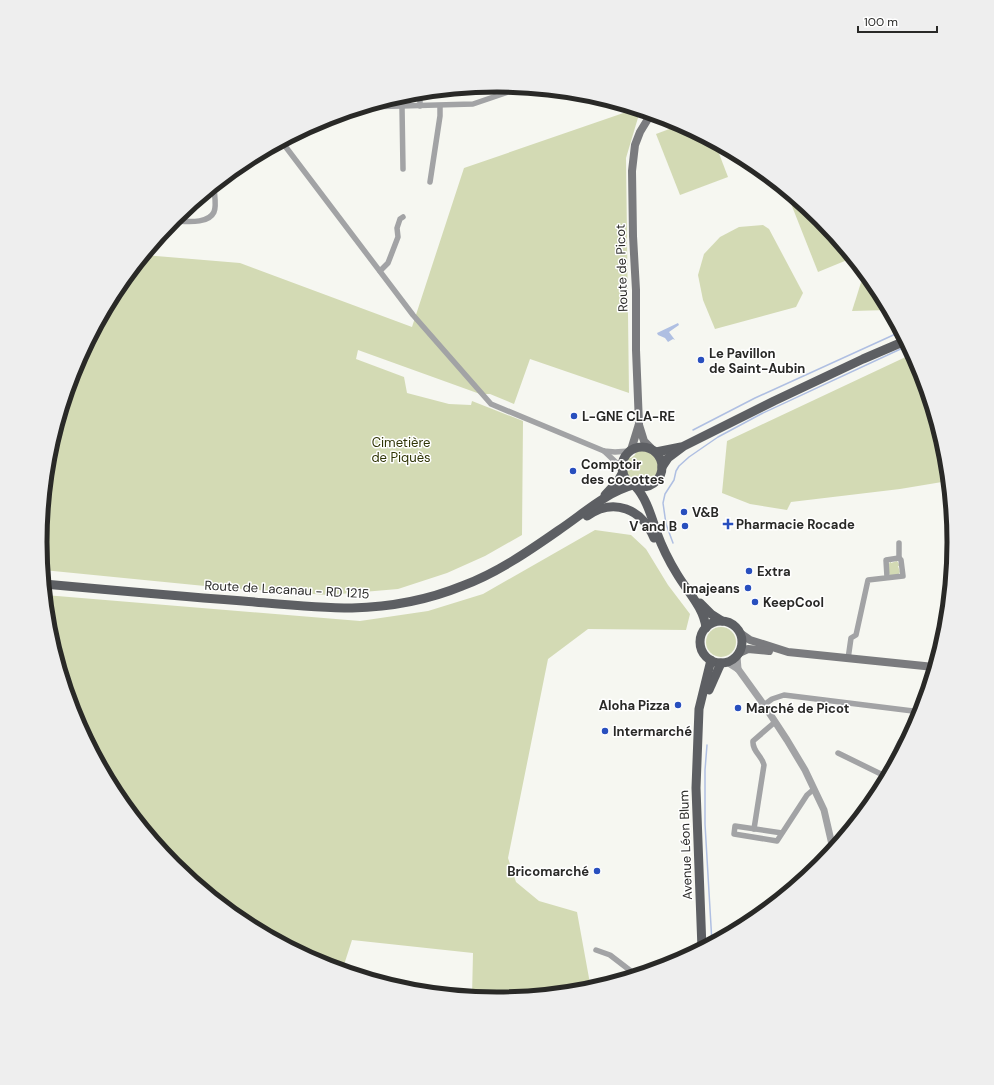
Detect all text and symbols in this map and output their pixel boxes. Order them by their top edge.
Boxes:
scale bar [858,8,937,34]
text: 100 m [864,14,898,30]
street label: Route de Picot [611,224,632,312]
place label: Le Pavillon de Saint-Aubin [709,345,805,377]
marker: Le Pavillon de Saint-Aubin [696,355,706,365]
place label: L-GNE CLA-RE [582,408,675,425]
marker: L-GNE CLA-RE [569,411,579,421]
park label: Cimetière de Piquès [371,434,431,466]
place label: Comptoir des cocottes [581,456,665,488]
marker: Comptoir des cocottes [568,466,578,476]
place label: V&B [692,504,719,521]
marker: V&B [679,507,689,517]
place label: Pharmacie Rocade [736,516,855,533]
place label: V and B [629,518,677,535]
marker: Pharmacie Rocade [723,519,733,529]
marker: V and B [680,521,690,531]
place label: Extra [757,563,791,580]
marker: Extra [744,566,754,576]
street label: Route de Lacanau - RD 1215 [204,577,370,602]
place label: Imajeans [683,580,740,597]
marker: Imajeans [743,583,753,593]
place label: KeepCool [763,594,824,611]
marker: KeepCool [750,597,760,607]
place label: Aloha Pizza [599,697,670,714]
marker: Aloha Pizza [673,700,683,710]
place label: Marché de Picot [746,700,849,717]
marker: Marché de Picot [733,703,743,713]
place label: Intermarché [613,723,692,740]
marker: Intermarché [600,726,610,736]
street label: Avenue Léon Blum [675,790,696,900]
place label: Bricomarché [507,863,589,880]
marker: Bricomarché [592,866,602,876]

